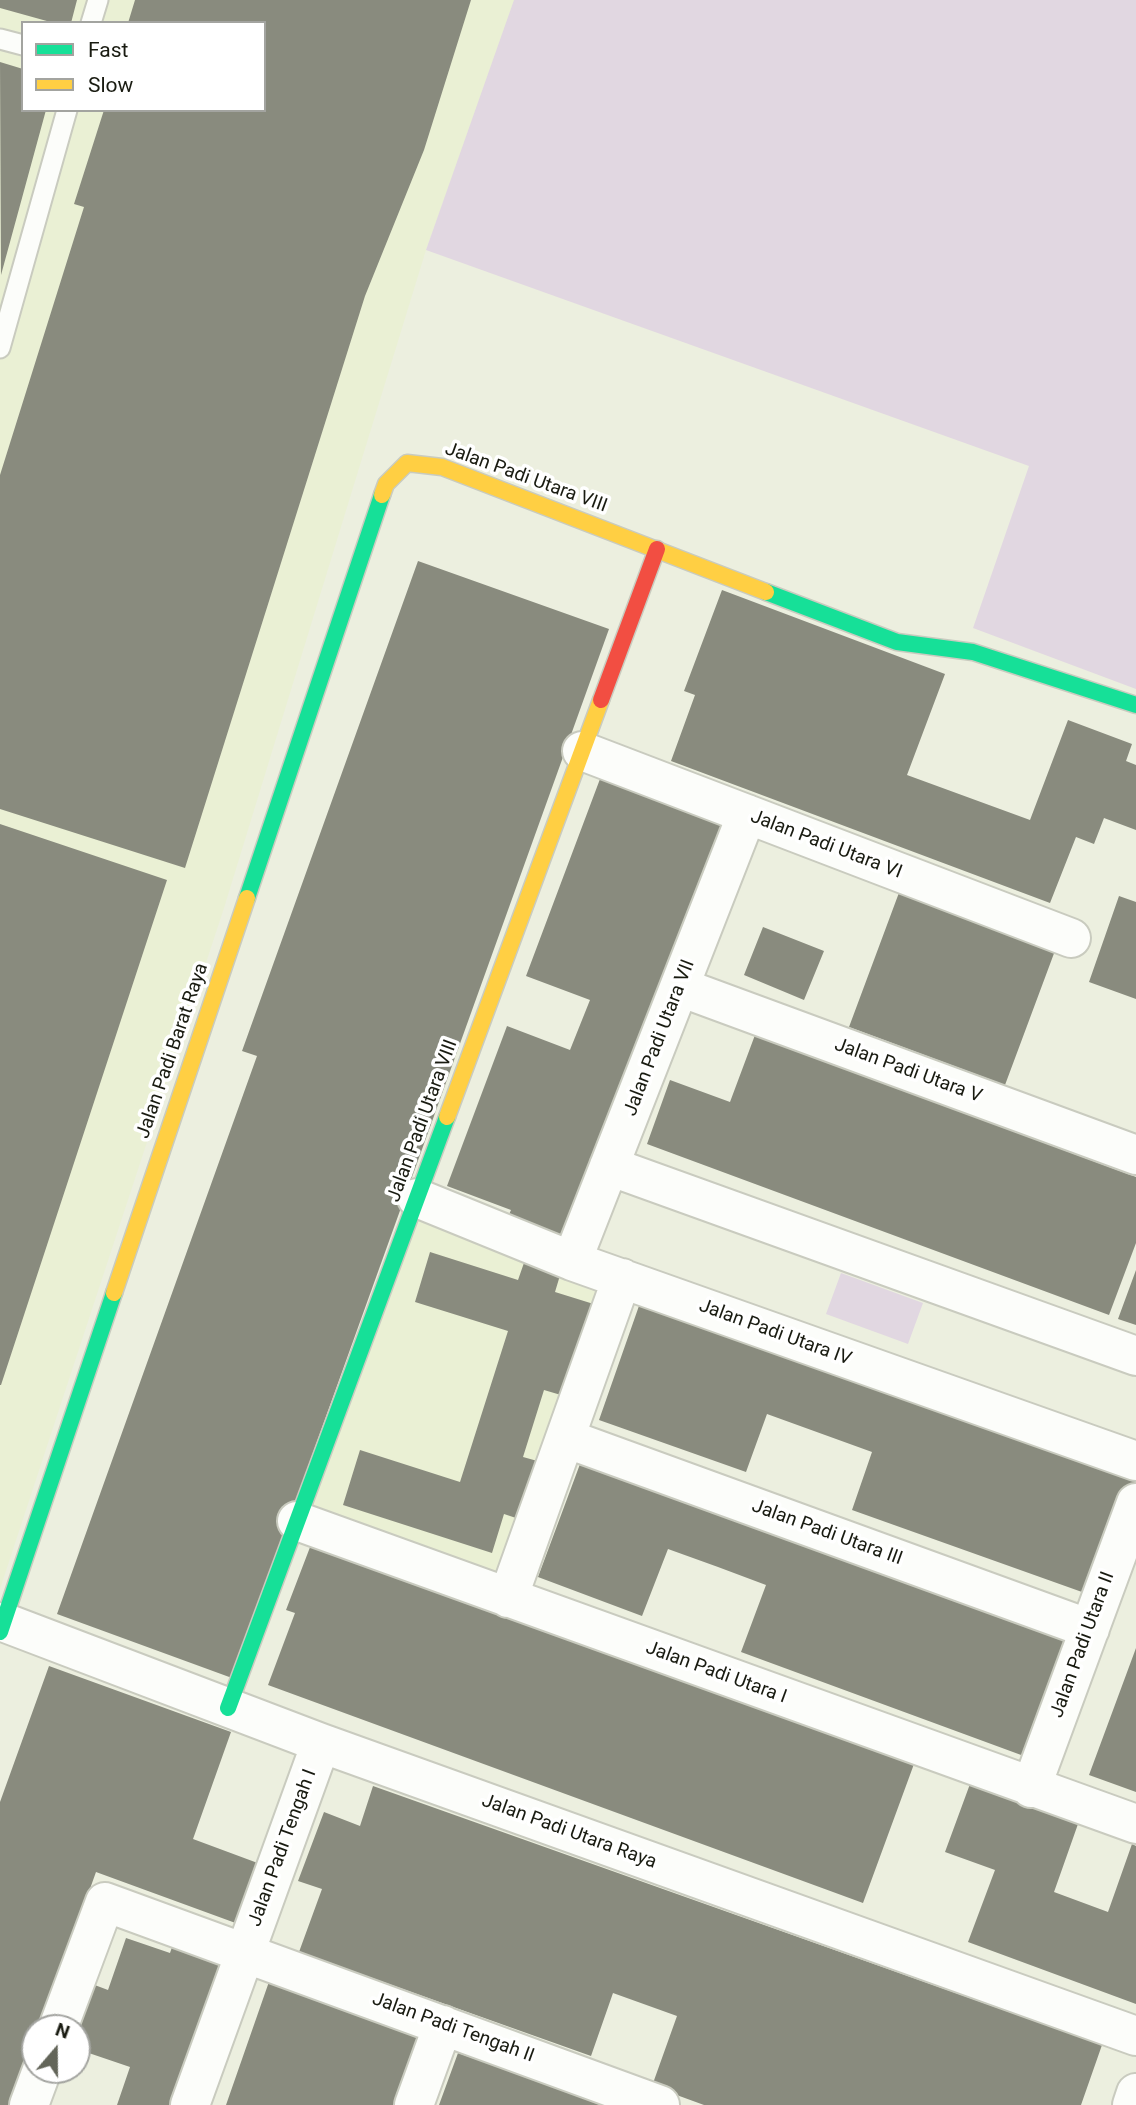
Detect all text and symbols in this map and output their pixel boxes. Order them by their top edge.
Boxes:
legend [21,21,266,112]
text: Fast [88,38,128,62]
text: Slow [88,73,133,97]
street label: Jalan Padi Utara VIII [442,438,610,518]
street label: Jalan Padi Utara VI [747,806,905,884]
street label: Jalan Padi Utara VII [620,957,700,1119]
street label: Jalan Padi Barat Raya [132,960,214,1142]
street label: Jalan Padi Utara V [831,1034,985,1108]
street label: Jalan Padi Utara VIII [383,1037,463,1205]
street label: Jalan Padi Utara IV [696,1295,854,1371]
street label: Jalan Padi Utara III [749,1495,905,1571]
street label: Jalan Padi Utara II [1046,1569,1120,1721]
street label: Jalan Padi Utara I [642,1637,790,1709]
street label: Jalan Padi Tengah I [244,1766,322,1930]
street label: Jalan Padi Utara Raya [478,1790,660,1874]
street label: Jalan Padi Tengah II [369,1988,537,2068]
north arrow [21,2014,91,2084]
text: N [52,2018,73,2044]

